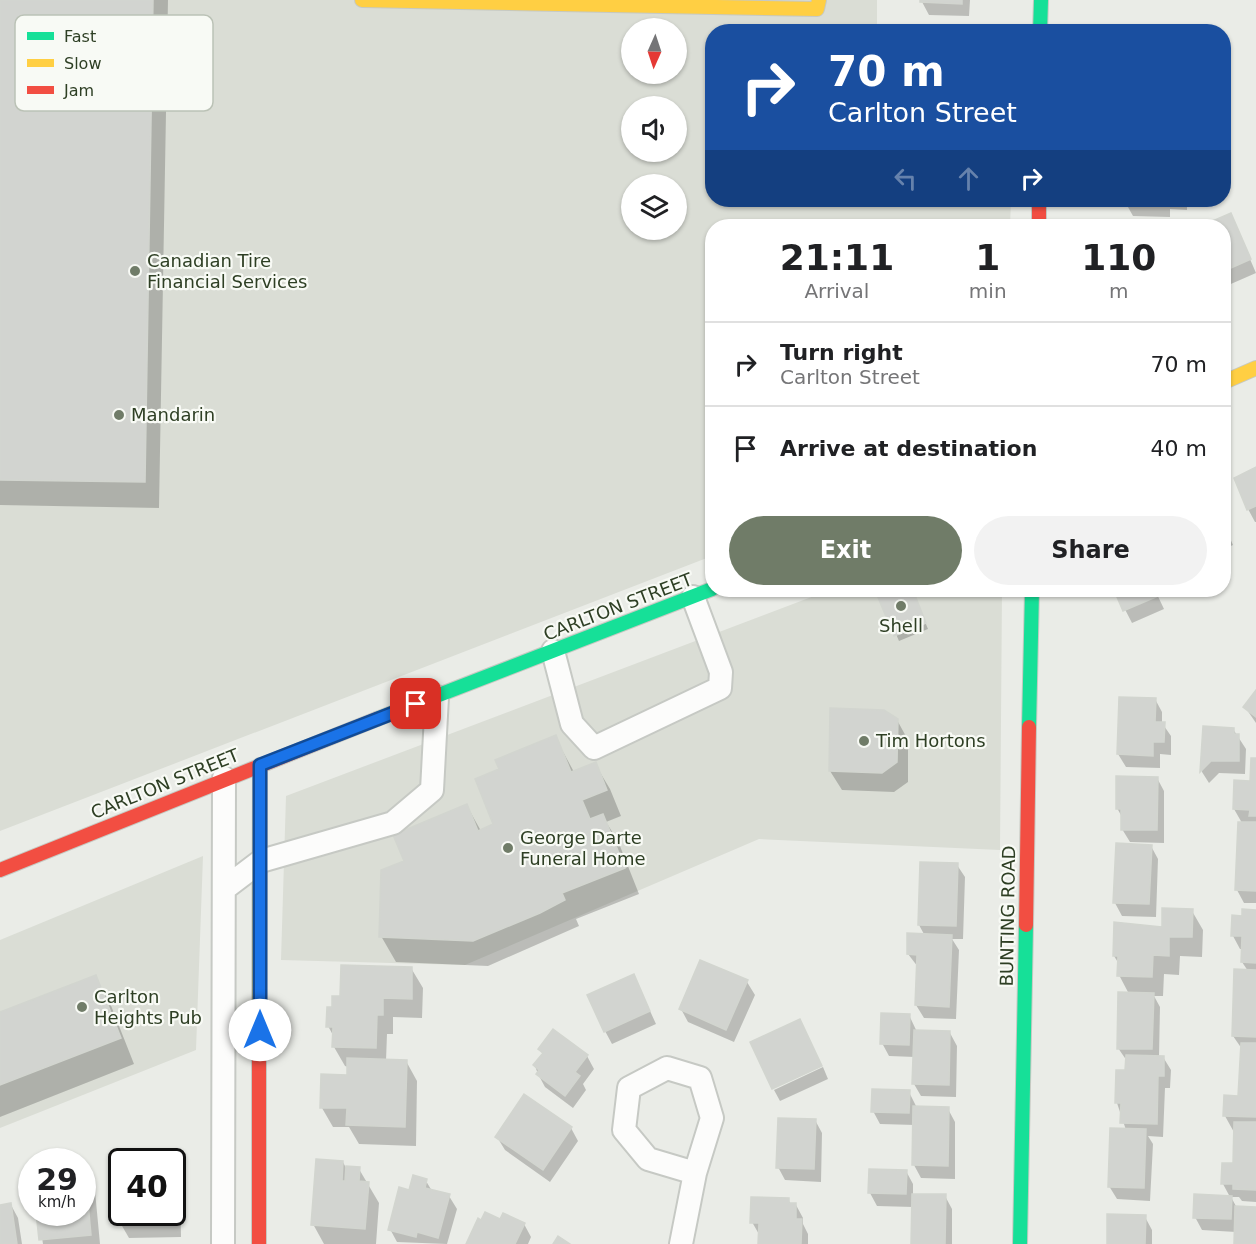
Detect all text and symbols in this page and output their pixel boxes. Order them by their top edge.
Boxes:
legend [15,15,213,111]
north arrow [621,18,687,84]
map controls [621,18,687,240]
text: Fast [64,27,96,46]
text: 70 m [828,47,945,96]
icon: right [729,48,807,126]
text: Slow [64,54,101,73]
text: Jam [63,81,94,100]
button: sound [621,96,687,162]
text: Carlton Street [828,97,1017,128]
icon: left [889,162,922,195]
icon: ahead [952,162,985,195]
icon: right [1015,162,1048,195]
button: layers [621,174,687,240]
text: 21:11 [780,237,894,278]
text: 1 [975,237,1000,278]
text: 110 [1081,237,1156,278]
place label: Canadian Tire Financial Services [147,250,307,292]
marker: Canadian Tire Financial Services [128,264,142,278]
text: Arrival [804,279,869,303]
text: min [969,279,1007,303]
text: m [1109,279,1129,303]
text: Turn right [780,340,903,365]
icon: right [729,348,762,381]
text: 70 m [1151,352,1207,377]
text: Carlton Street [780,365,920,389]
place label: Mandarin [131,404,215,425]
marker: Mandarin [112,408,126,422]
icon: arrive [729,432,762,465]
text: Arrive at destination [780,436,1037,461]
text: 40 m [1151,436,1207,461]
button: Exit [729,516,962,585]
button: Share [974,516,1207,585]
street label: CARLTON STREET [540,568,696,645]
marker: Shell [894,599,908,613]
place label: Shell [879,615,923,636]
pin [390,678,441,729]
icon: arrive [399,687,432,720]
place label: Tim Hortons [875,730,986,751]
marker: Tim Hortons [857,734,871,748]
street label: CARLTON STREET [88,744,243,823]
place label: George Darte Funeral Home [520,827,646,869]
marker: George Darte Funeral Home [501,841,515,855]
street label: BUNTING ROAD [996,845,1019,987]
place label: Carlton Heights Pub [94,986,202,1028]
position arrow [228,998,292,1062]
marker: Carlton Heights Pub [75,1000,89,1014]
speed limit sign: 40 [108,1148,186,1226]
text: 29 [36,1162,78,1197]
text: km/h [38,1193,76,1211]

